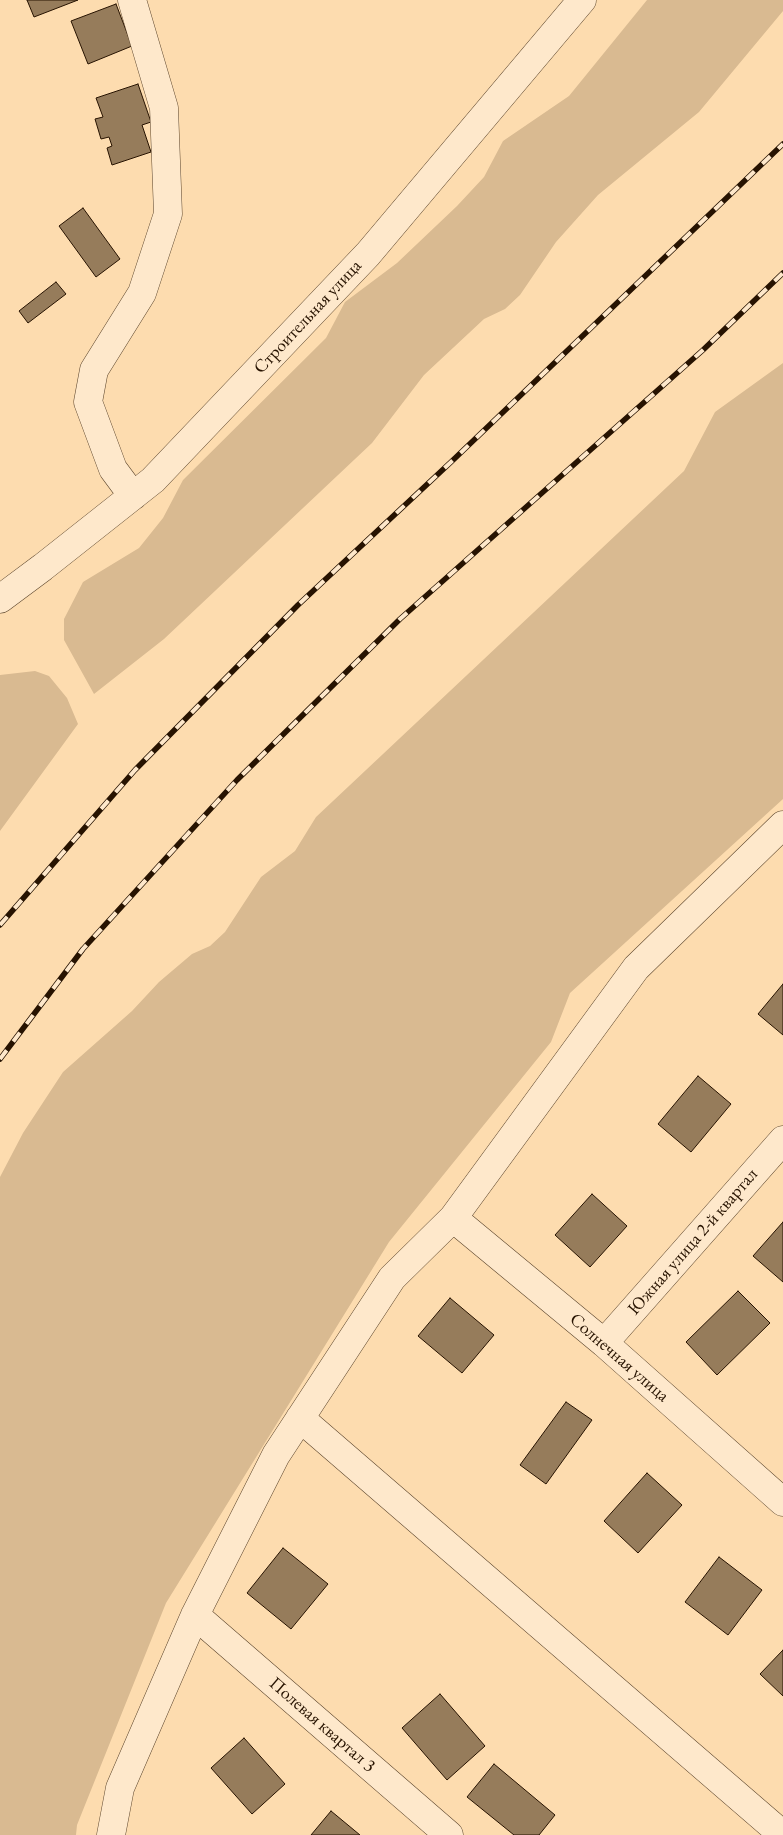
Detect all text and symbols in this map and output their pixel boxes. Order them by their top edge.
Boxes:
street label: Строительная улица [250,255,366,379]
street label: Южная улица 2-й квартал [623,1164,763,1320]
street label: Солнечная улица [565,1309,673,1407]
street label: Полевая квартал 3 [264,1673,380,1777]

